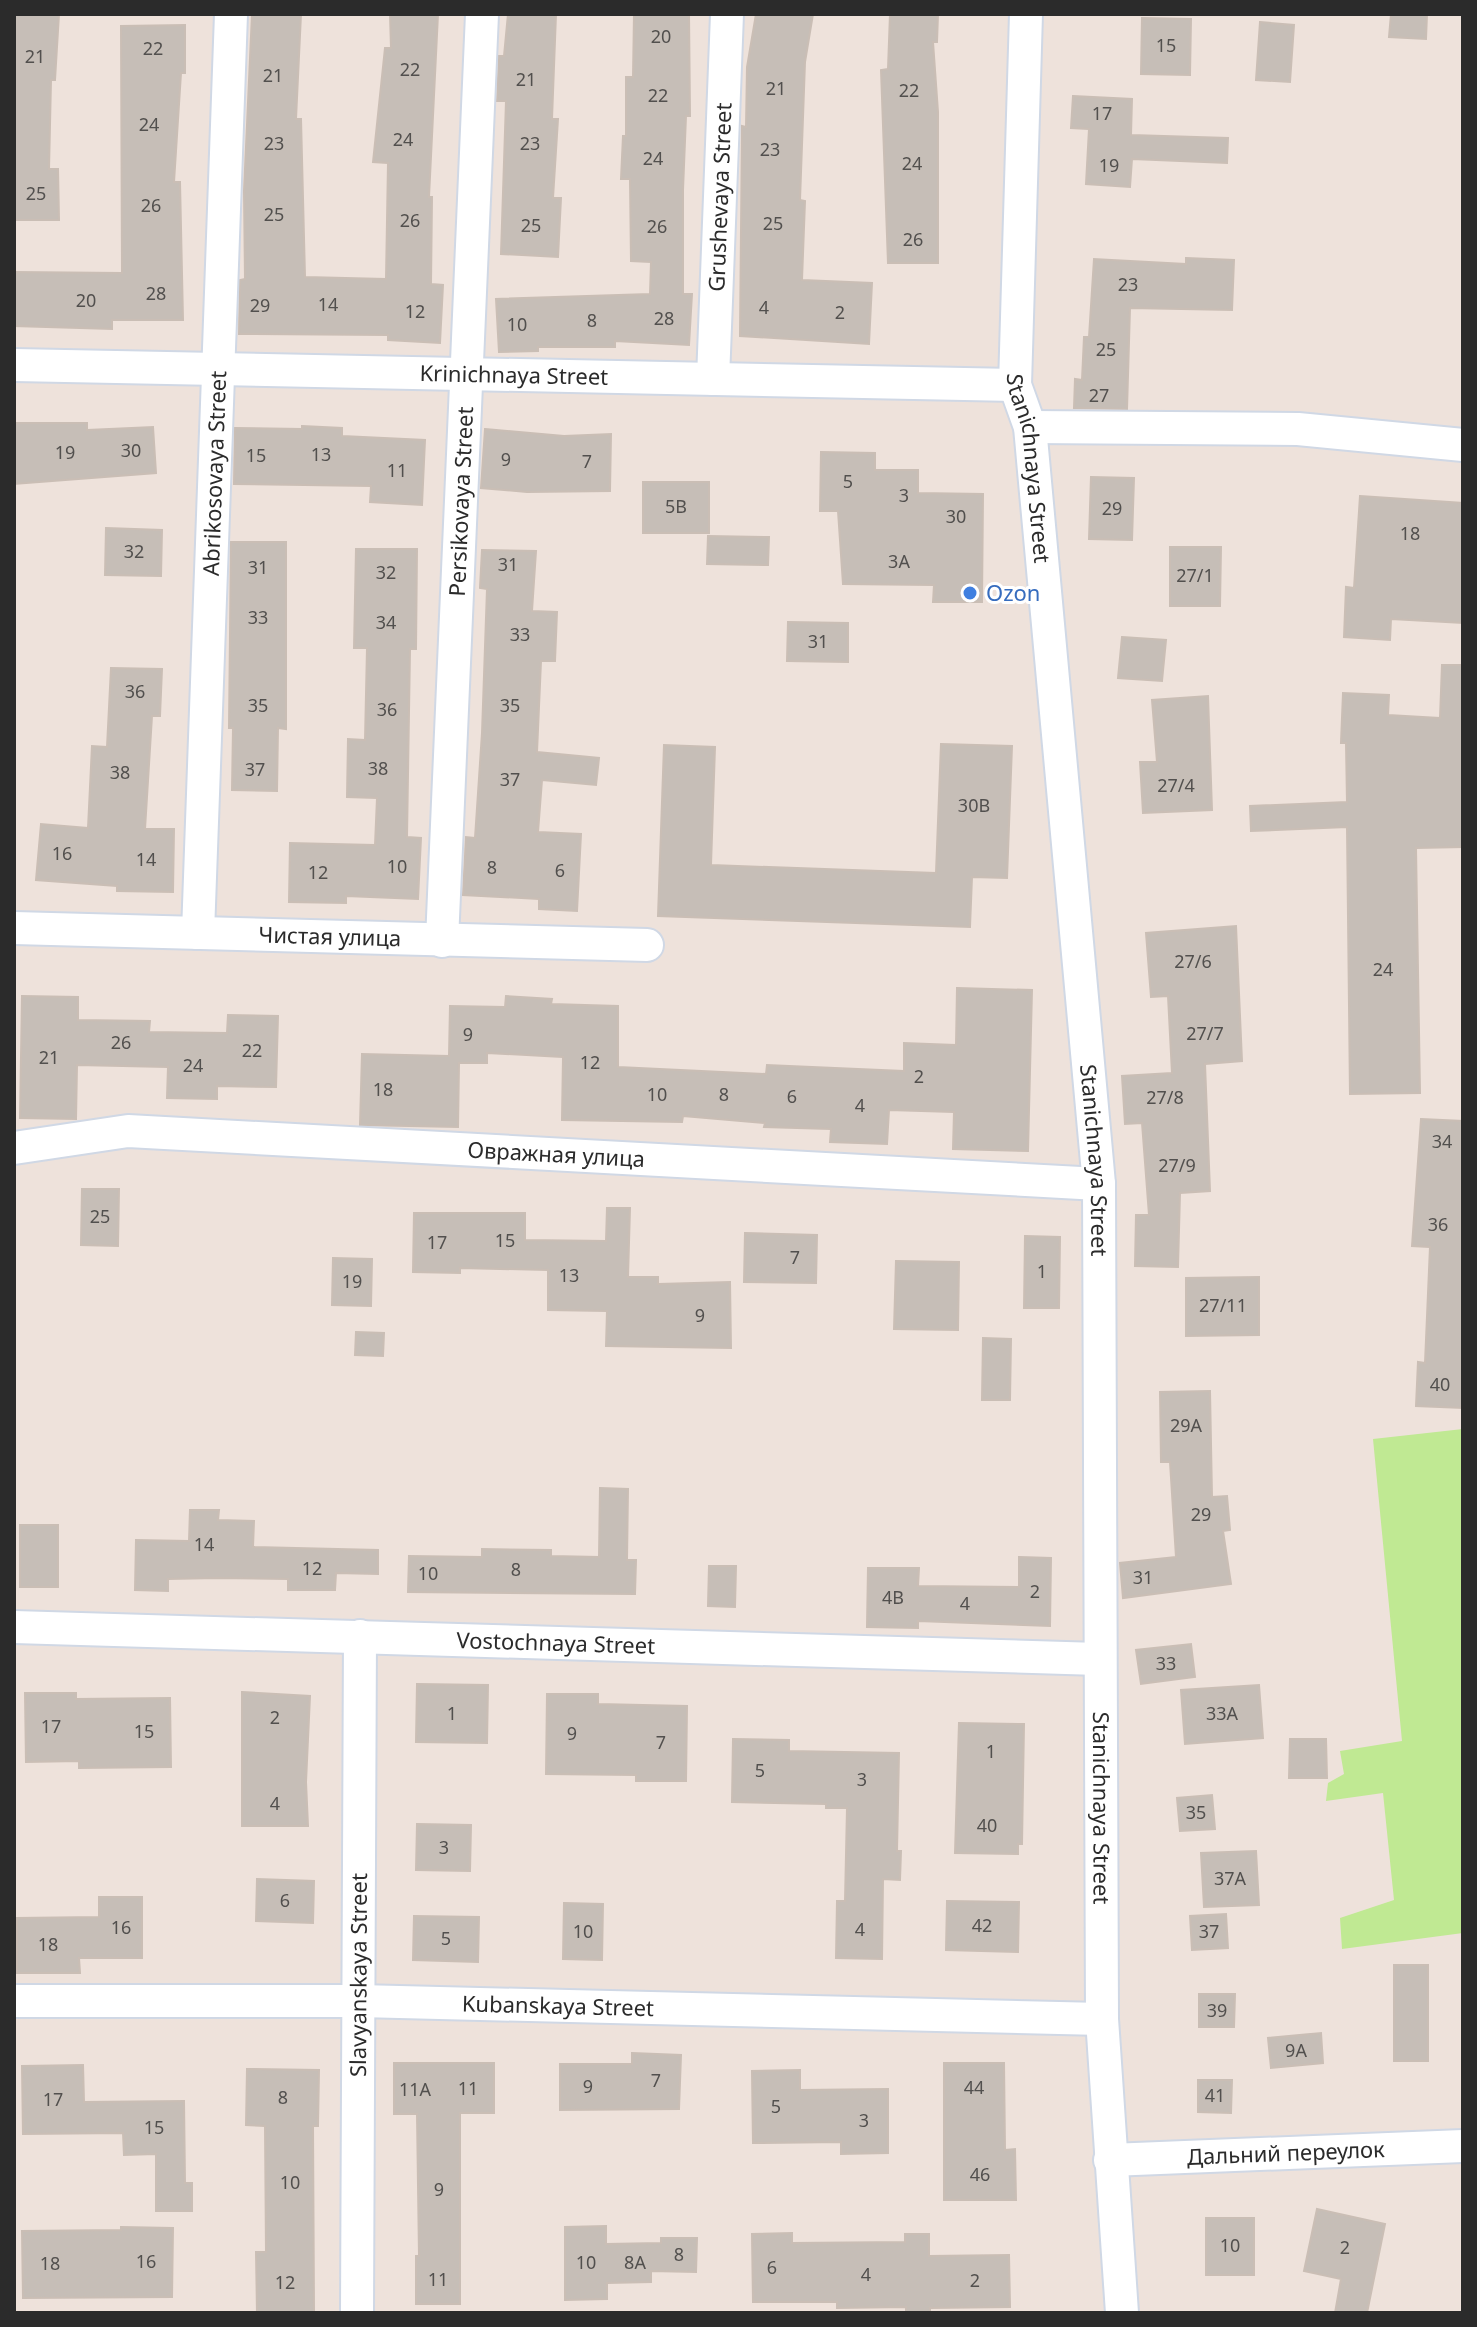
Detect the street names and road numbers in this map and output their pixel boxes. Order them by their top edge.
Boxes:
street label: Grushevaya Street [700,102,738,292]
street label: Krinichnaya Street [419,357,609,391]
street label: Abrikosovaya Street [195,370,232,576]
street label: Stanichnaya Street [1001,373,1058,564]
street label: Persikovaya Street [441,406,479,597]
street label: Чистая улица [258,919,402,952]
street label: Stanichnaya Street [1074,1063,1115,1256]
street label: Овражная улица [467,1134,646,1173]
street label: Vostochnaya Street [456,1624,656,1660]
street label: Stanichnaya Street [1087,1712,1118,1904]
street label: Slavyanskaya Street [342,1873,373,2077]
street label: Kubanskaya Street [462,1987,654,2022]
street label: Дальний переулок [1186,2133,1386,2171]

